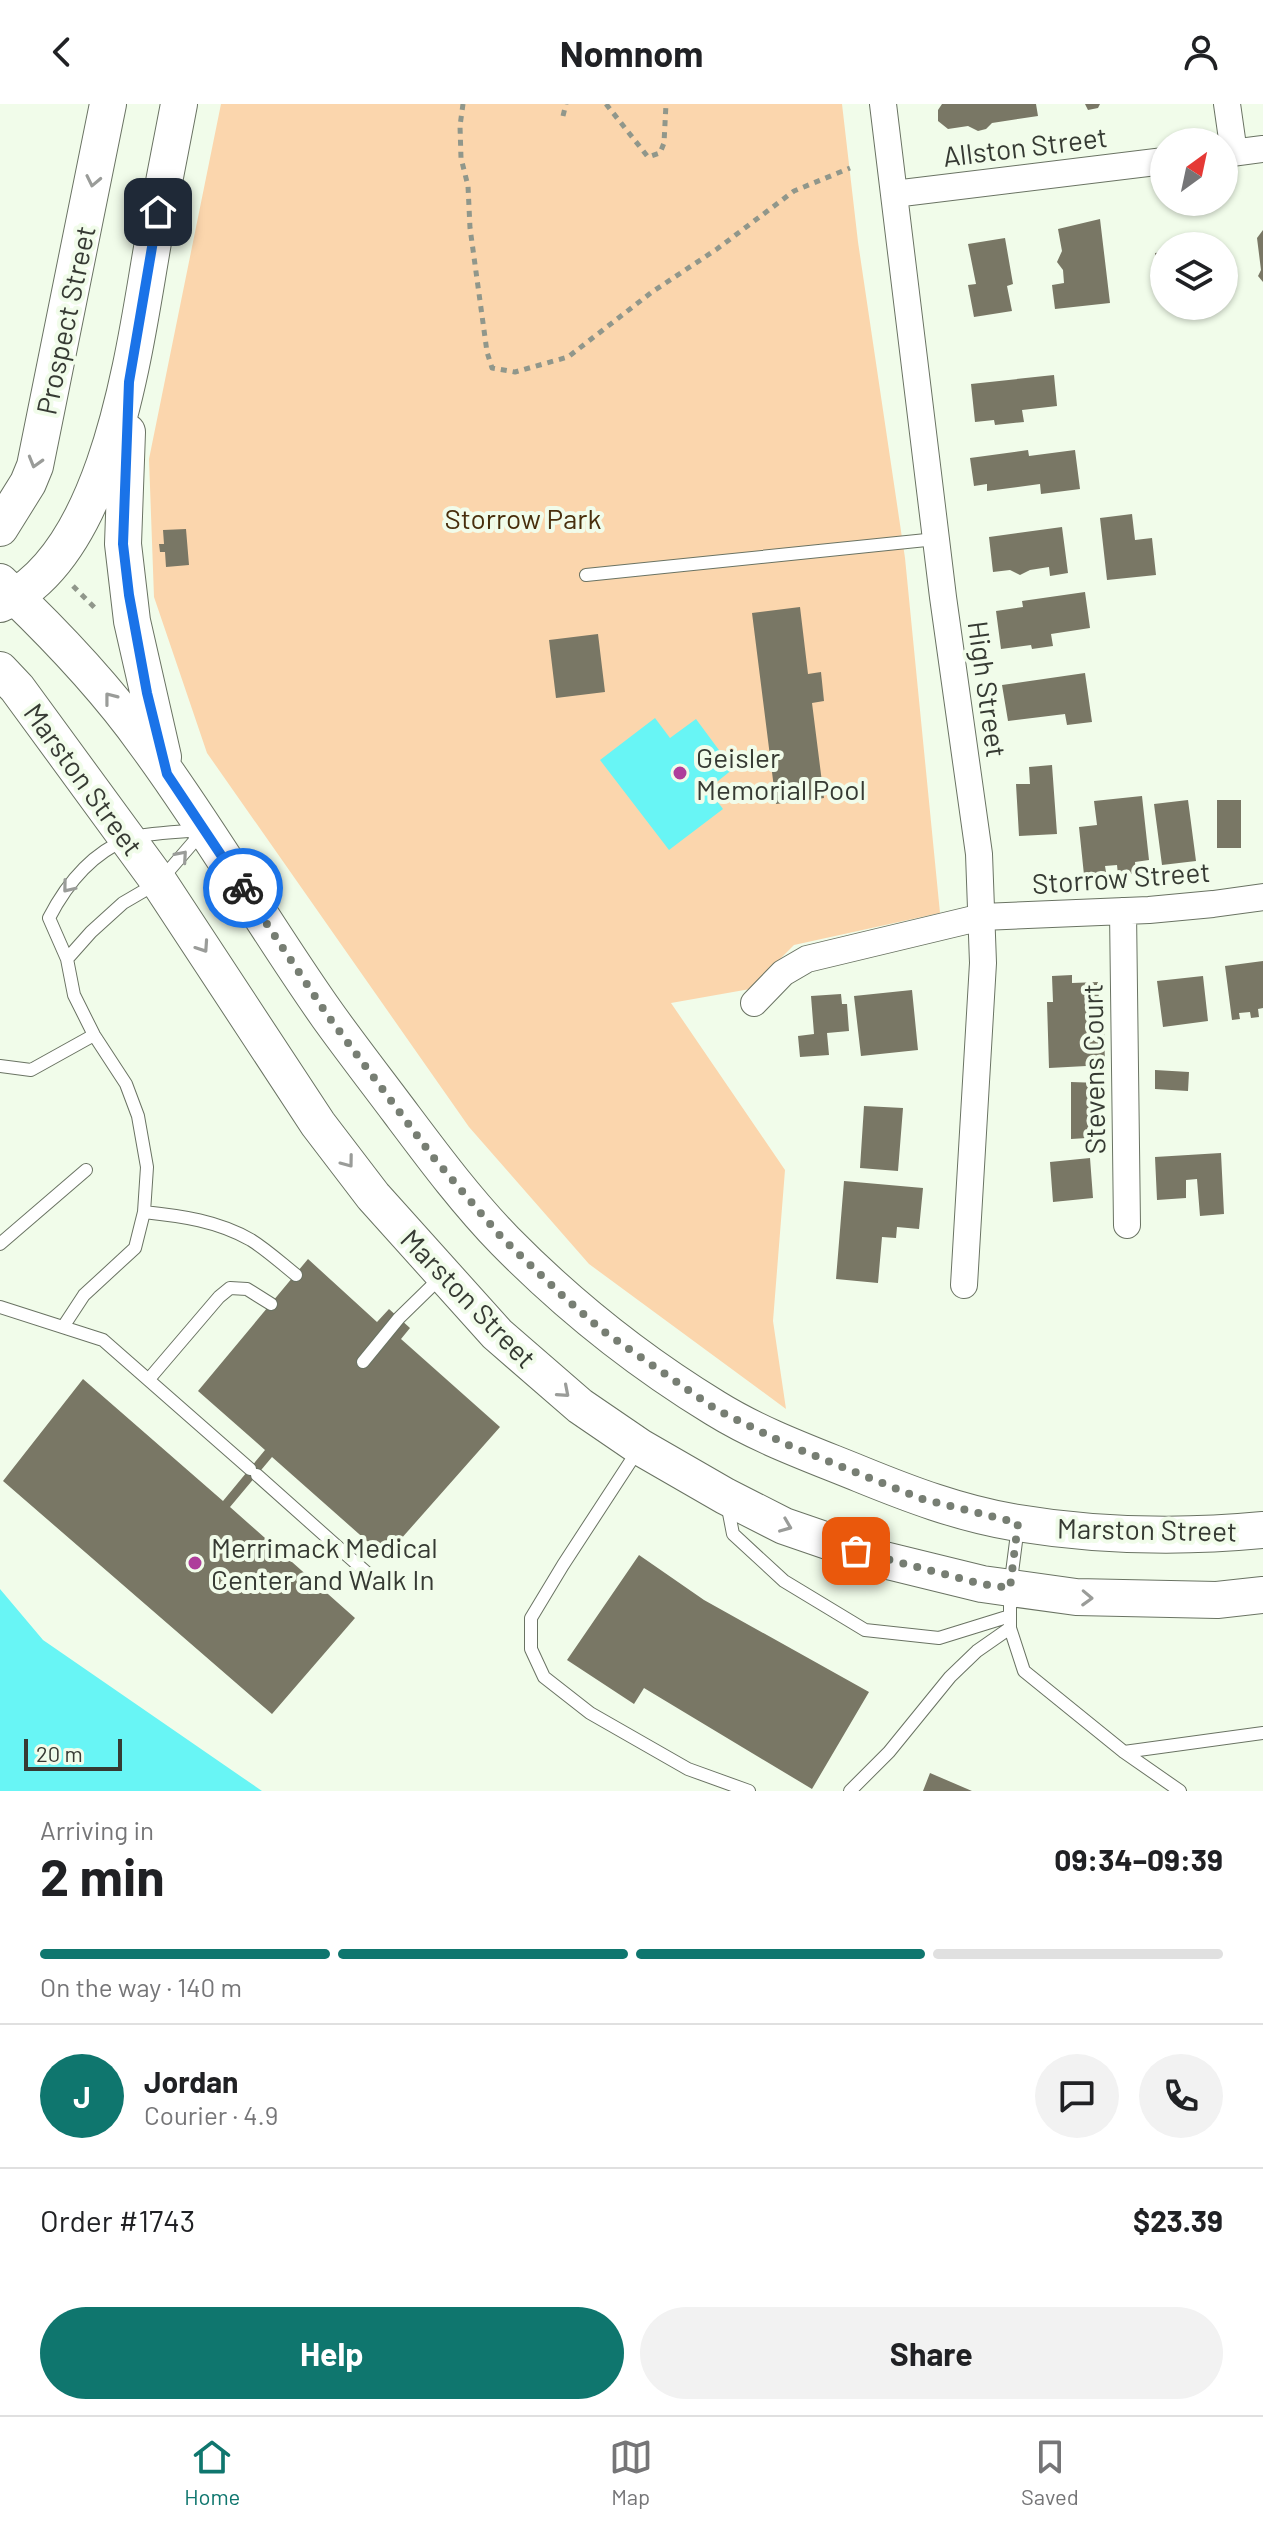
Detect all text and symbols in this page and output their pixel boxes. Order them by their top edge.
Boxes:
icon: back [40,30,84,74]
icon: person [1179,30,1223,74]
text: Nomnom [560,31,703,74]
street label: Allston Street [941,119,1109,173]
north arrow [1150,128,1238,216]
map controls [1150,128,1238,320]
one-way arrow [86,174,103,187]
pin [124,178,192,246]
icon: home [136,190,180,234]
street label: Prospect Street [28,222,102,418]
button: layers [1150,232,1238,320]
one-way arrow [27,455,44,469]
park label: Storrow Park [444,501,602,535]
street label: High Street [962,619,1014,759]
one-way arrow [106,692,120,707]
street label: Marston Street [17,696,151,862]
place label: Geisler Memorial Pool [696,740,866,806]
marker: Geisler Memorial Pool [671,764,689,782]
courier [203,848,283,928]
one-way arrow [172,850,187,865]
street label: Storrow Street [1031,854,1211,900]
icon: bike [221,866,265,910]
one-way arrow [64,878,78,893]
one-way arrow [193,938,208,952]
street label: Stevens Court [1075,983,1111,1155]
one-way arrow [339,1153,353,1168]
street label: Marston Street [394,1221,544,1375]
one-way arrow [554,1382,569,1397]
street label: Marston Street [1057,1510,1237,1548]
one-way arrow [778,1516,792,1533]
pin [822,1517,890,1585]
icon: bag [834,1529,878,1573]
place label: Merrimack Medical Center and Walk In [211,1530,438,1596]
marker: Merrimack Medical Center and Walk In [186,1554,204,1572]
one-way arrow [1081,1589,1094,1606]
scale bar [24,1735,122,1771]
text: 20 m [36,1740,83,1766]
text: Arriving in [40,1814,154,1845]
text: 09:34–09:39 [1054,1841,1223,1877]
text: 2 min [40,1844,165,1906]
text: On the way · 140 m [40,1971,242,2002]
button: chat [1035,2054,1119,2138]
button: phone [1139,2054,1223,2138]
text: Jordan [144,2063,239,2099]
text: J [73,2078,91,2114]
text: Courier · 4.9 [144,2099,278,2130]
text: Order #1743 [40,2202,195,2238]
text: $23.39 [1133,2202,1223,2238]
button: Help [40,2307,624,2399]
button: Share [640,2307,1223,2399]
tab: Home [184,2435,240,2509]
tab: Map [609,2435,653,2509]
tab: Saved [1021,2435,1079,2509]

